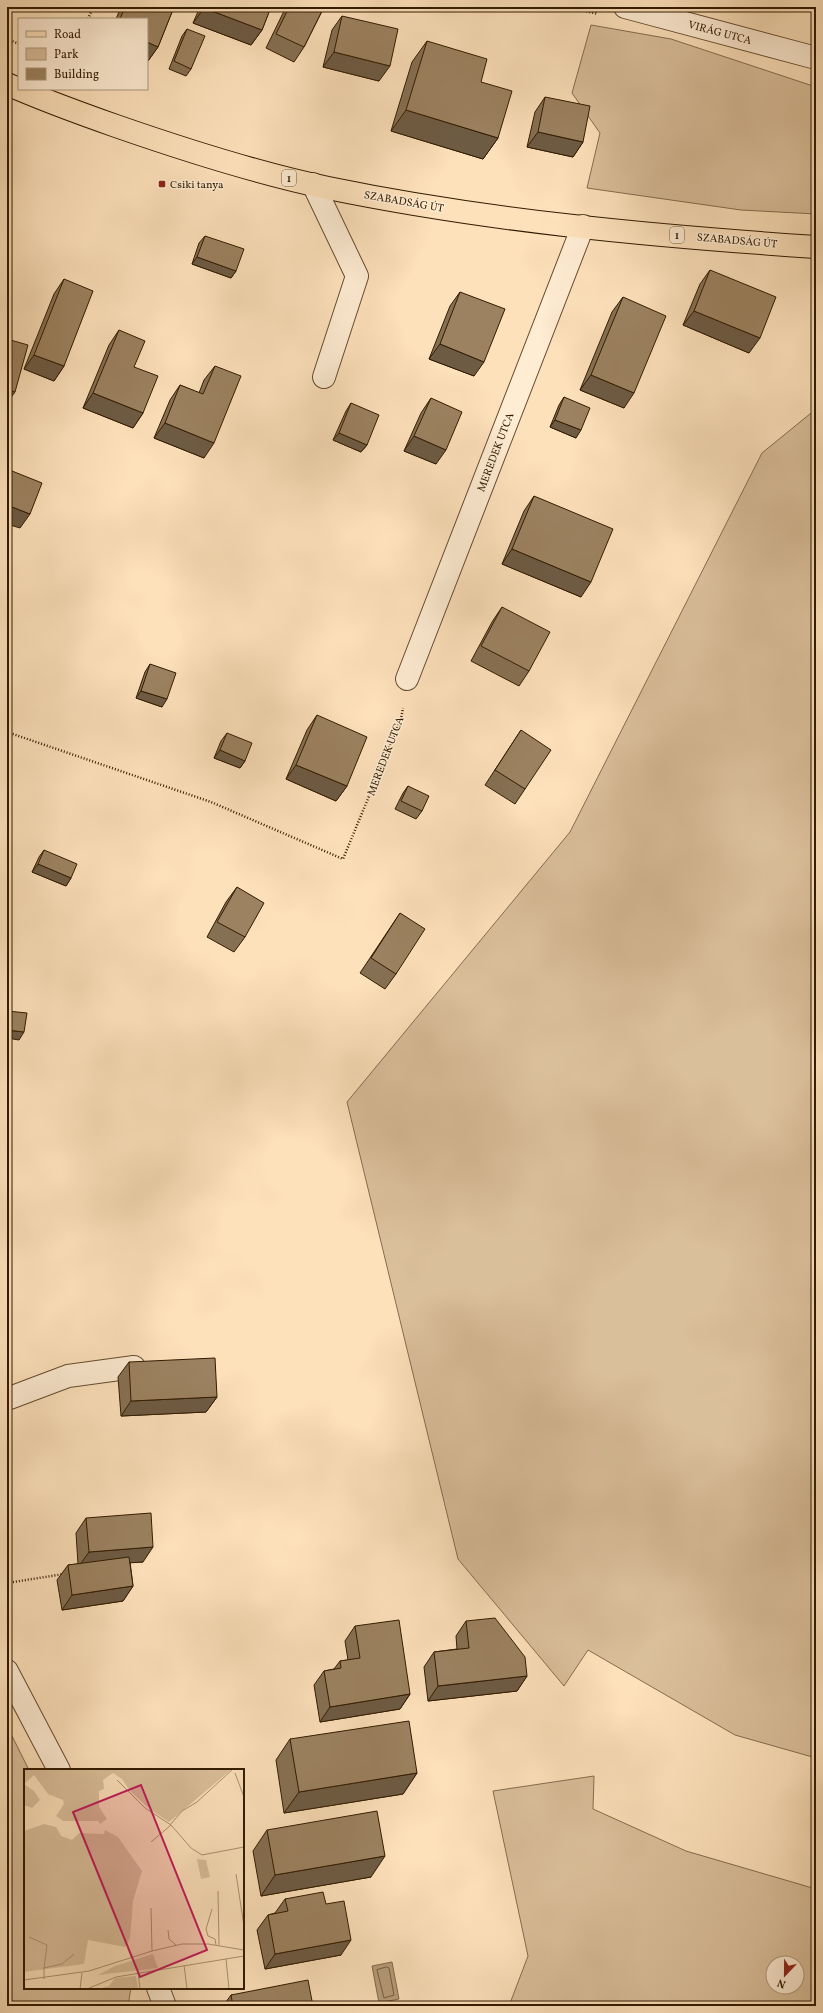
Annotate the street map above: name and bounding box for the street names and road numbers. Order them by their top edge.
street label: VIRÁG UTCA [686,18,753,49]
road number: 1 [282,170,296,186]
street label: SZABADSÁG ÚT [363,188,445,217]
road number: 1 [670,227,684,243]
street label: SZABADSÁG ÚT [696,231,778,253]
street label: MEREDEK UTCA [474,411,518,494]
street label: MEREDEK UTCA [364,715,408,798]

